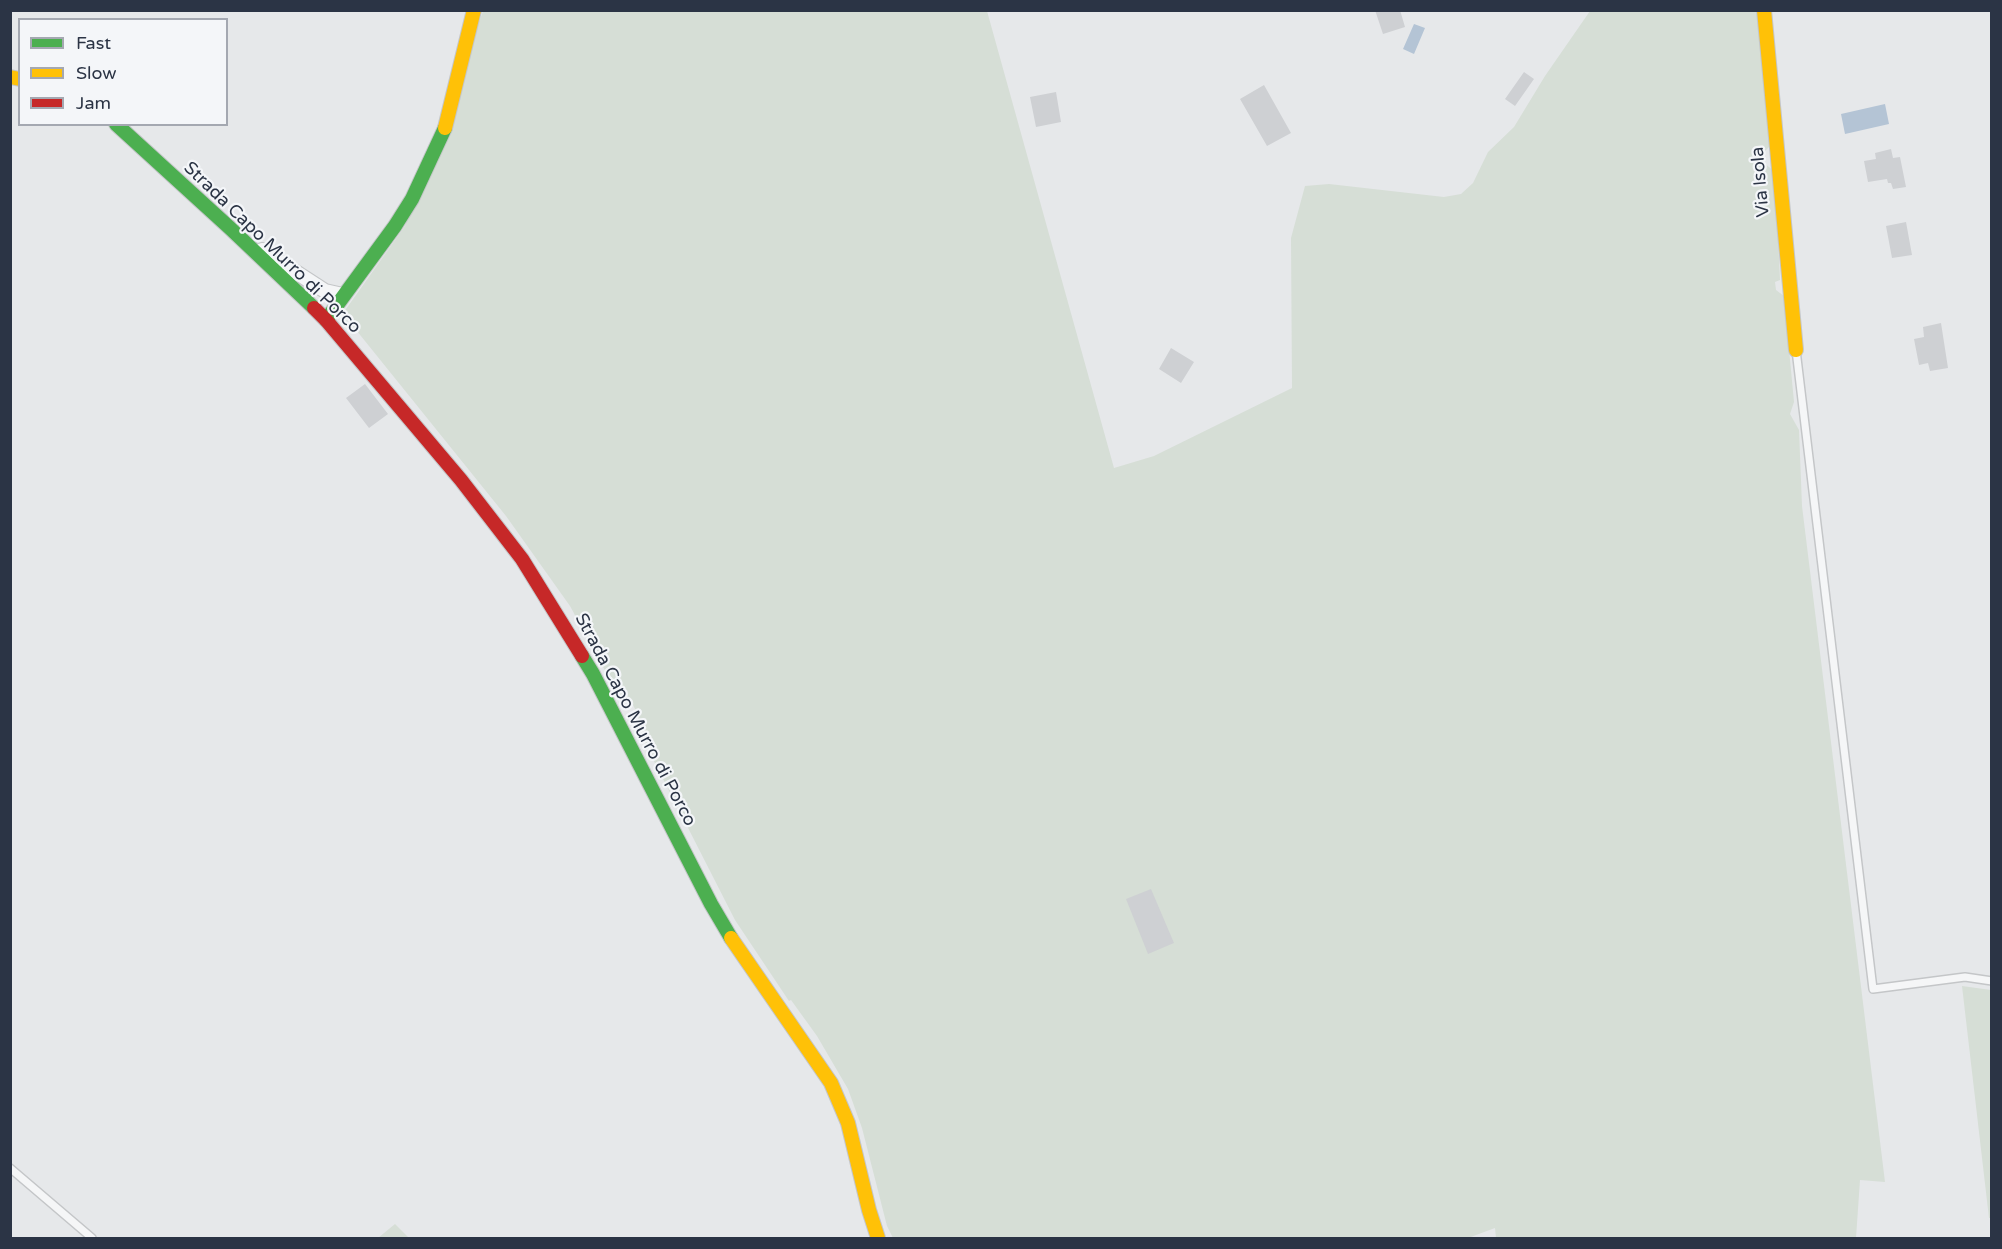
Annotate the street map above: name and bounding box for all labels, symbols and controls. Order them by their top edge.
legend [18,18,228,126]
text: Fast [76,32,111,54]
text: Slow [76,62,117,84]
text: Jam [76,92,111,114]
street label: Via Isola [1747,146,1775,218]
street label: Strada Capo Murro di Porco [179,158,365,338]
street label: Strada Capo Murro di Porco [570,610,700,830]

